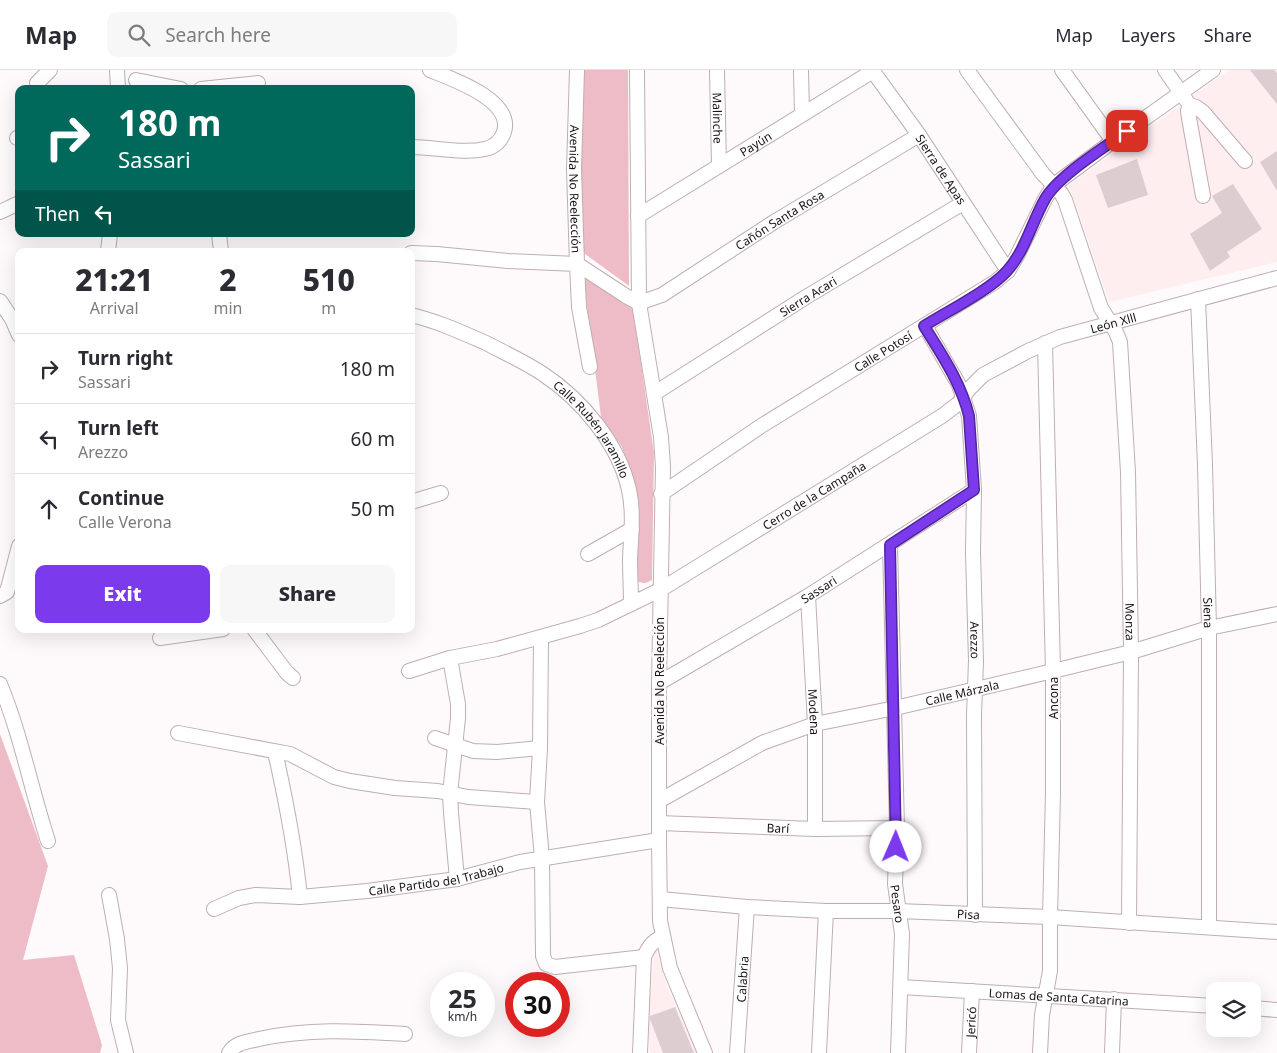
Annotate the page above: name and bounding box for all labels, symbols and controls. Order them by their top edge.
search box [107,12,457,57]
text: Map [25,18,77,51]
icon: search [125,21,153,49]
text: Search here [165,22,271,48]
text: Map [1055,23,1093,47]
text: Layers [1121,23,1176,47]
text: Share [1204,23,1252,47]
street label: Malinche [709,92,727,144]
text: 180 m [118,99,221,146]
icon: right [35,105,100,170]
pin [1106,110,1148,152]
icon: arrive [1113,117,1141,145]
street label: Avenida No Reelección [565,125,585,253]
street label: Payún [736,127,775,160]
street label: Sierra de Apas [912,131,971,208]
text: Sassari [118,144,191,174]
street label: Cañón Santa Rosa [732,185,827,254]
icon: left [90,200,118,228]
text: Then [35,201,80,227]
text: 21:21 [75,259,153,300]
text: 2 [219,259,237,300]
text: 510 [303,259,355,300]
street label: Sierra Acari [776,272,840,320]
text: Arrival [90,297,139,319]
text: min [213,297,242,319]
text: m [321,297,336,319]
street label: León Xlll [1088,308,1138,337]
street label: Calle Potosí [851,326,916,375]
text: Turn right [78,345,173,371]
icon: right [35,355,63,383]
text: 180 m [340,356,395,382]
text: Sassari [78,371,131,393]
street label: Calle Rubén Jaramillo [550,376,634,480]
text: Turn left [78,415,159,441]
icon: left [35,425,63,453]
text: 60 m [351,426,395,452]
text: Arezzo [78,441,128,463]
street label: Cerro de la Campaña [759,457,869,533]
text: Continue [78,485,164,511]
icon: ahead [35,495,63,523]
text: 50 m [351,496,395,522]
text: Calle Verona [78,511,172,533]
button: Exit [35,565,210,623]
button: Share [220,565,395,623]
street label: Sassari [797,571,840,607]
street label: Siena [1200,597,1218,628]
street label: Monza [1122,603,1139,641]
street label: Avenida No Reelección [651,617,668,745]
street label: Arezzo [966,621,984,659]
street label: Calle Márzala [924,675,1001,709]
street label: Ancona [1045,677,1062,719]
street label: Modena [805,688,824,735]
street label: Barí [766,819,790,837]
position arrow [869,820,921,872]
street label: Calle Partido del Trabajo [367,858,505,899]
street label: Pesaro [887,883,909,924]
street label: Pisa [957,905,980,923]
street label: Calabria [732,955,752,1003]
speed limit sign: 30 [505,972,570,1037]
text: 25 [448,981,477,1015]
map controls [1206,982,1261,1037]
button: layers [1206,982,1261,1037]
street label: Lomas de Santa Catarina [988,984,1129,1009]
street label: Jericó [961,1006,980,1039]
text: km/h [448,1008,477,1025]

